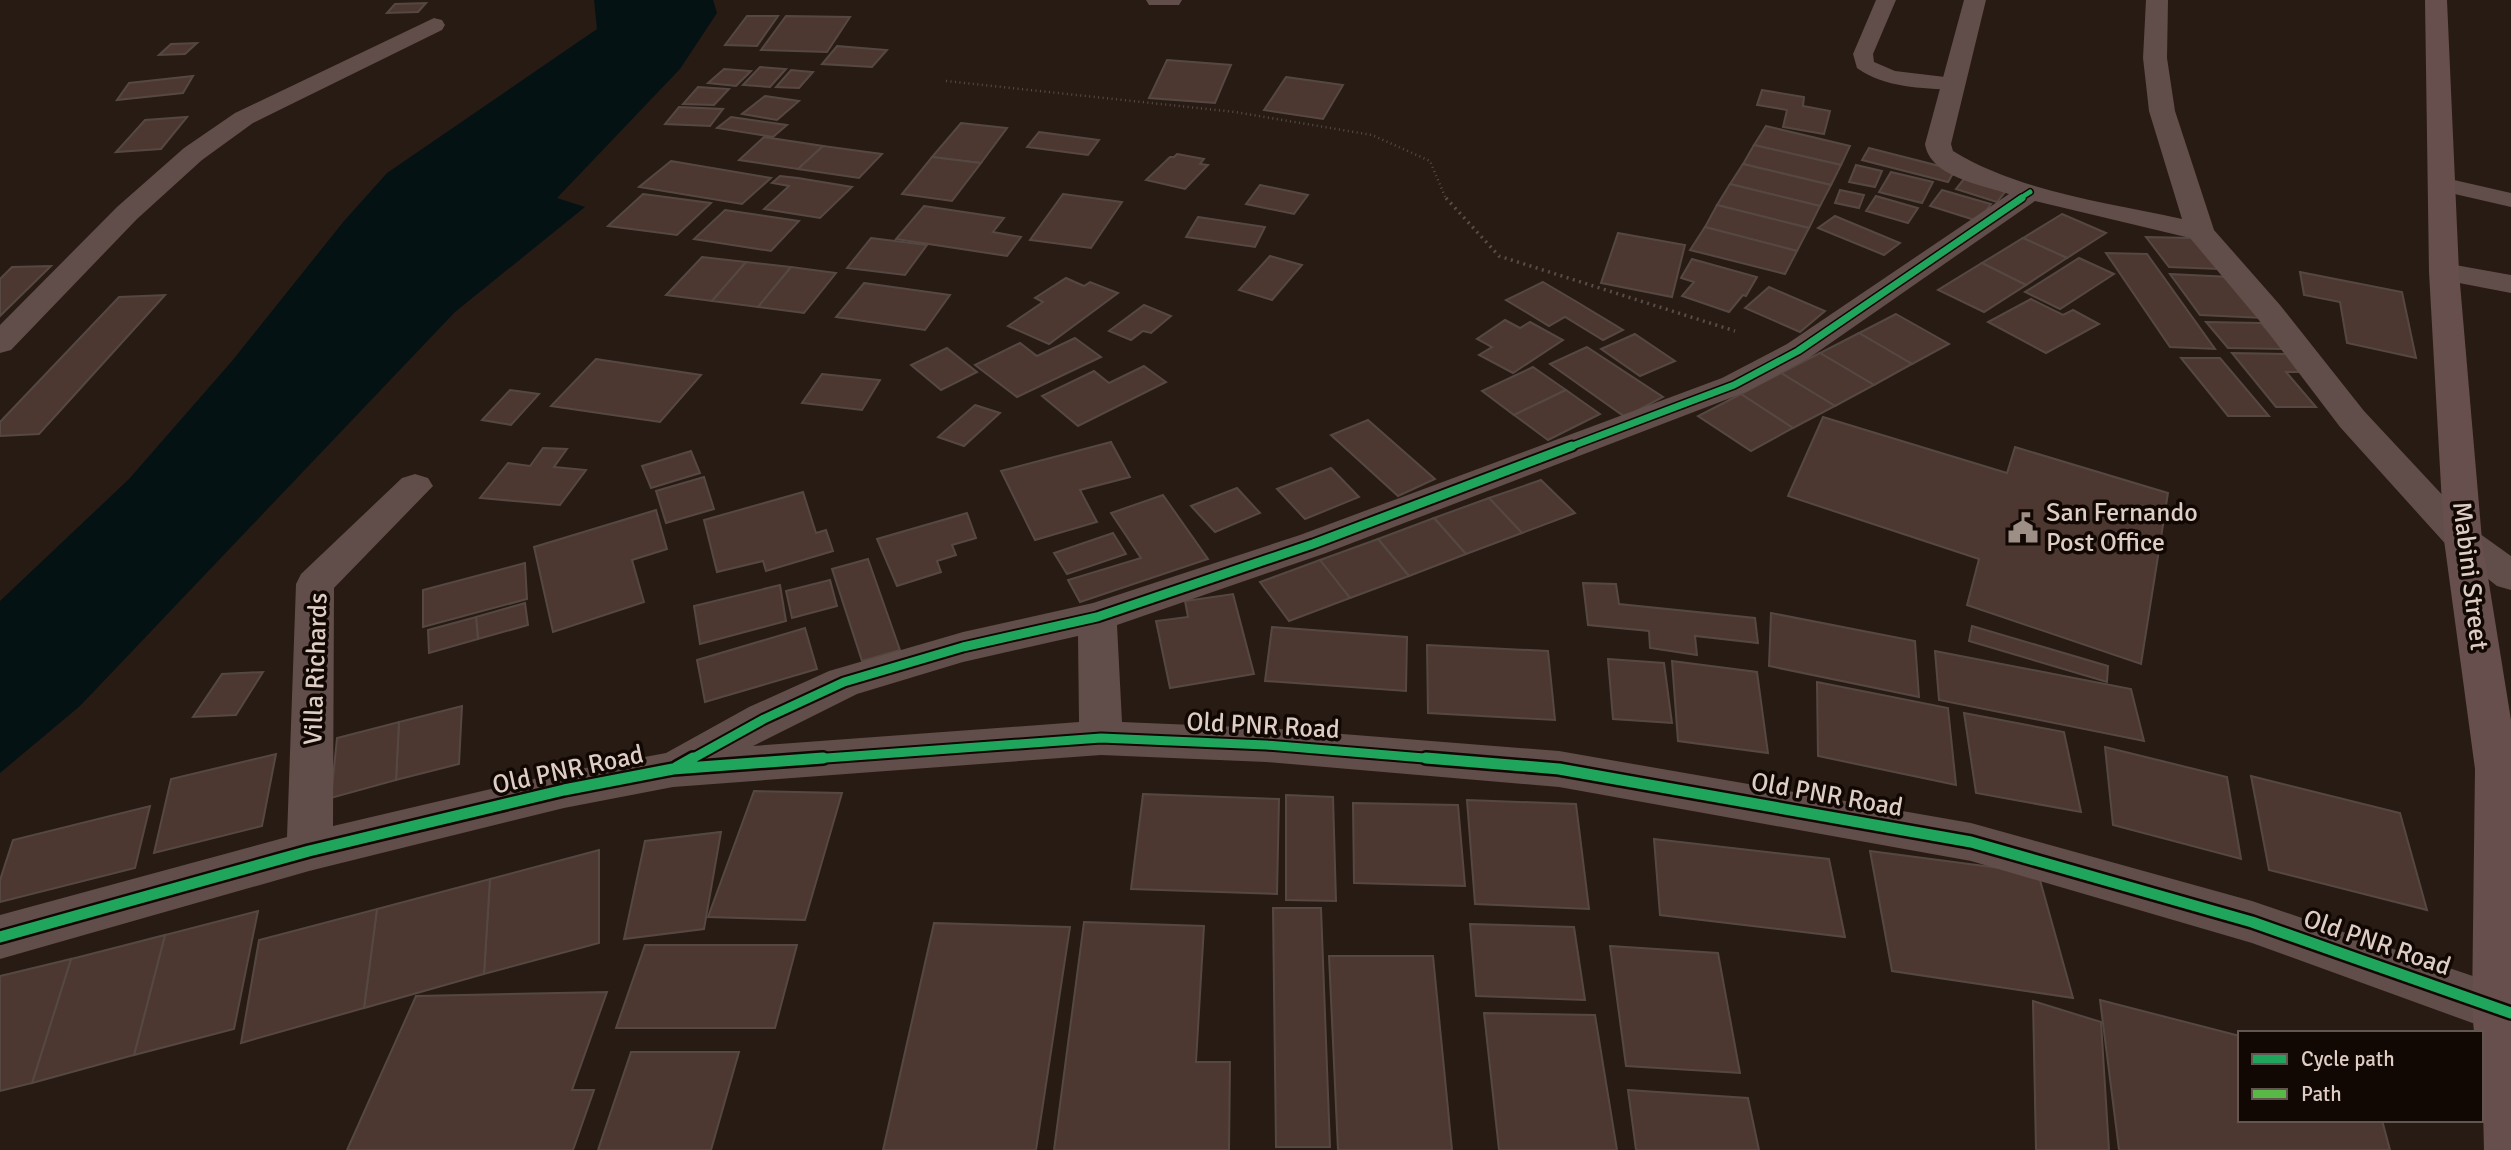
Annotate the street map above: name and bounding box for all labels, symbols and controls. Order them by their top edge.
place label: San Fernando Post Office [2046,497,2198,559]
street label: Mabini Street [2445,500,2495,652]
public building icon: San Fernando Post Office [2006,511,2040,545]
street label: Villa Richards [297,592,335,746]
street label: Old PNR Road [1186,706,1340,746]
street label: Old PNR Road [490,738,646,802]
street label: Old PNR Road [1749,766,1905,824]
street label: Old PNR Road [2299,903,2455,983]
legend [2238,1031,2483,1122]
text: Cycle path [2301,1046,2395,1072]
text: Path [2301,1081,2342,1107]

